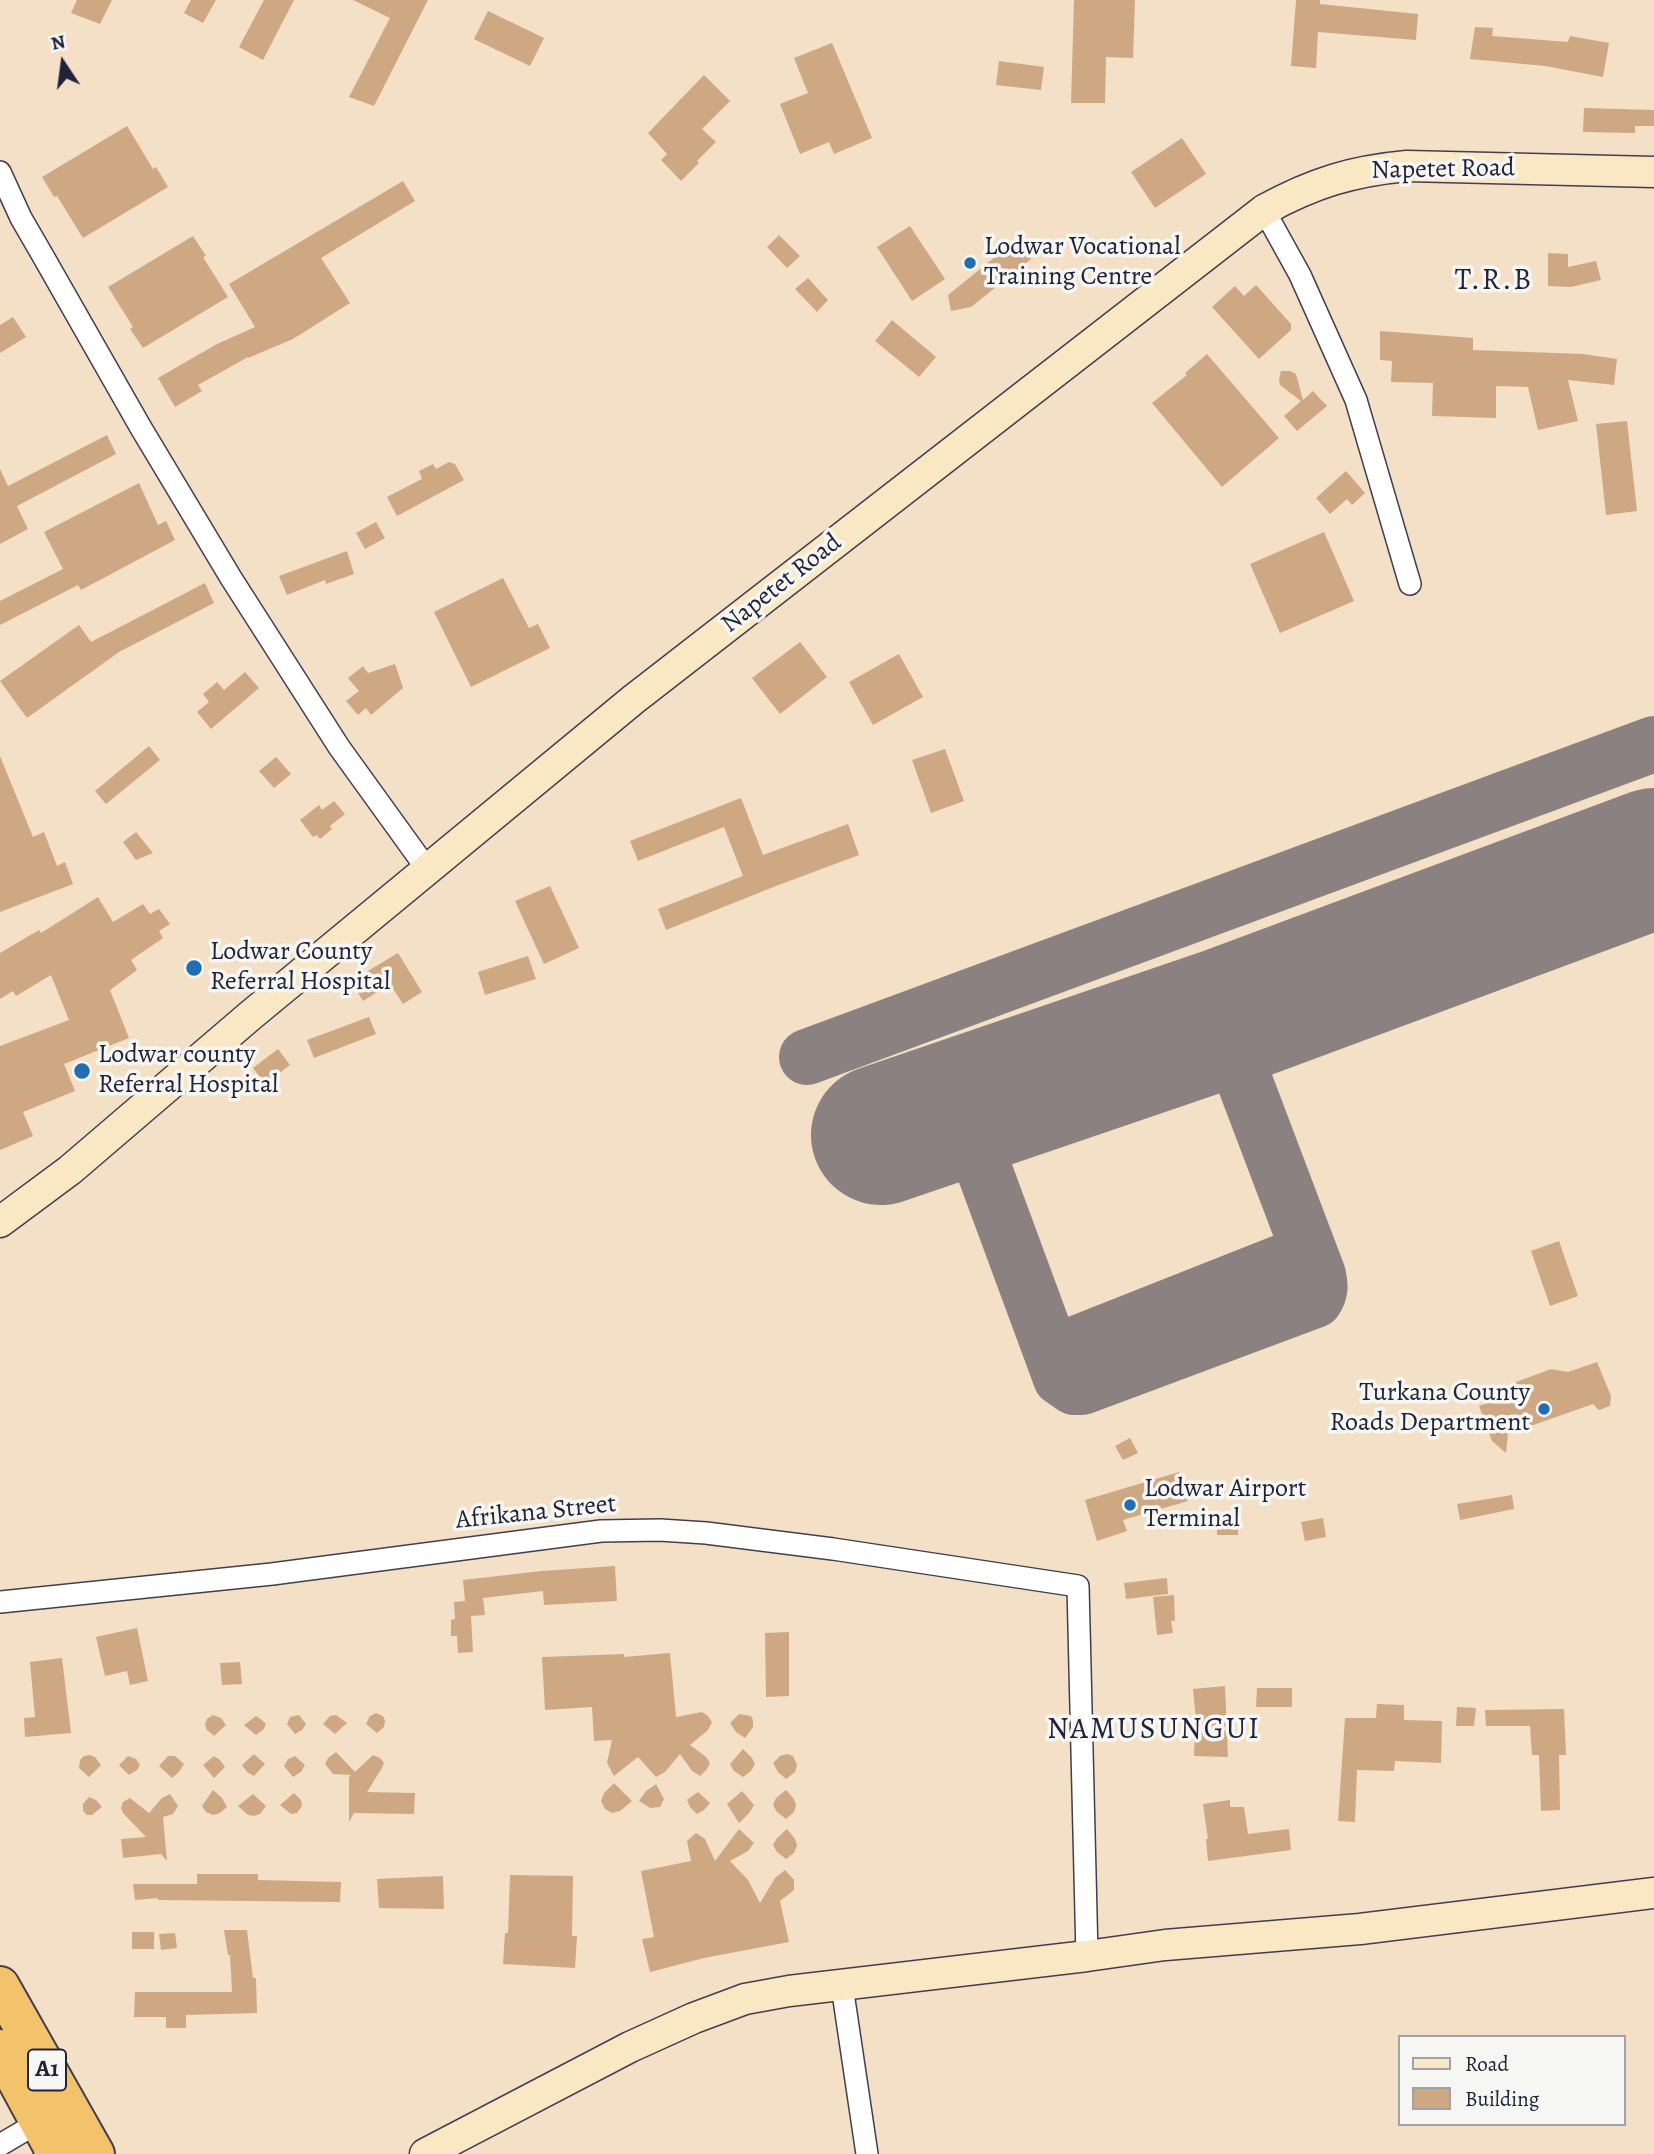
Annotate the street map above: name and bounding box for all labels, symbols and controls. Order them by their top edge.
north arrow [28,28,98,98]
text: N [49,28,68,57]
street label: Napetet Road [1371,153,1515,187]
place label: Lodwar Vocational Training Centre [984,232,1181,294]
marker: Lodwar Vocational Training Centre [962,255,978,271]
district label: T.R.B [1455,264,1533,300]
street label: Napetet Road [716,527,848,641]
place label: Lodwar County Referral Hospital [210,937,390,998]
marker: Lodwar County Referral Hospital [184,958,204,978]
place label: Lodwar county Referral Hospital [98,1040,278,1102]
marker: Lodwar county Referral Hospital [72,1061,92,1081]
place label: Turkana County Roads Department [1330,1378,1530,1440]
marker: Turkana County Roads Department [1536,1401,1552,1417]
place label: Lodwar Airport Terminal [1144,1474,1306,1536]
street label: Afrikana Street [454,1489,618,1537]
marker: Lodwar Airport Terminal [1122,1497,1138,1513]
district label: NAMUSUNGUI [1048,1713,1260,1749]
legend [1398,2035,1626,2126]
road number: A1 [28,2050,66,2090]
text: Road [1465,2050,1509,2078]
text: Building [1465,2085,1539,2113]

